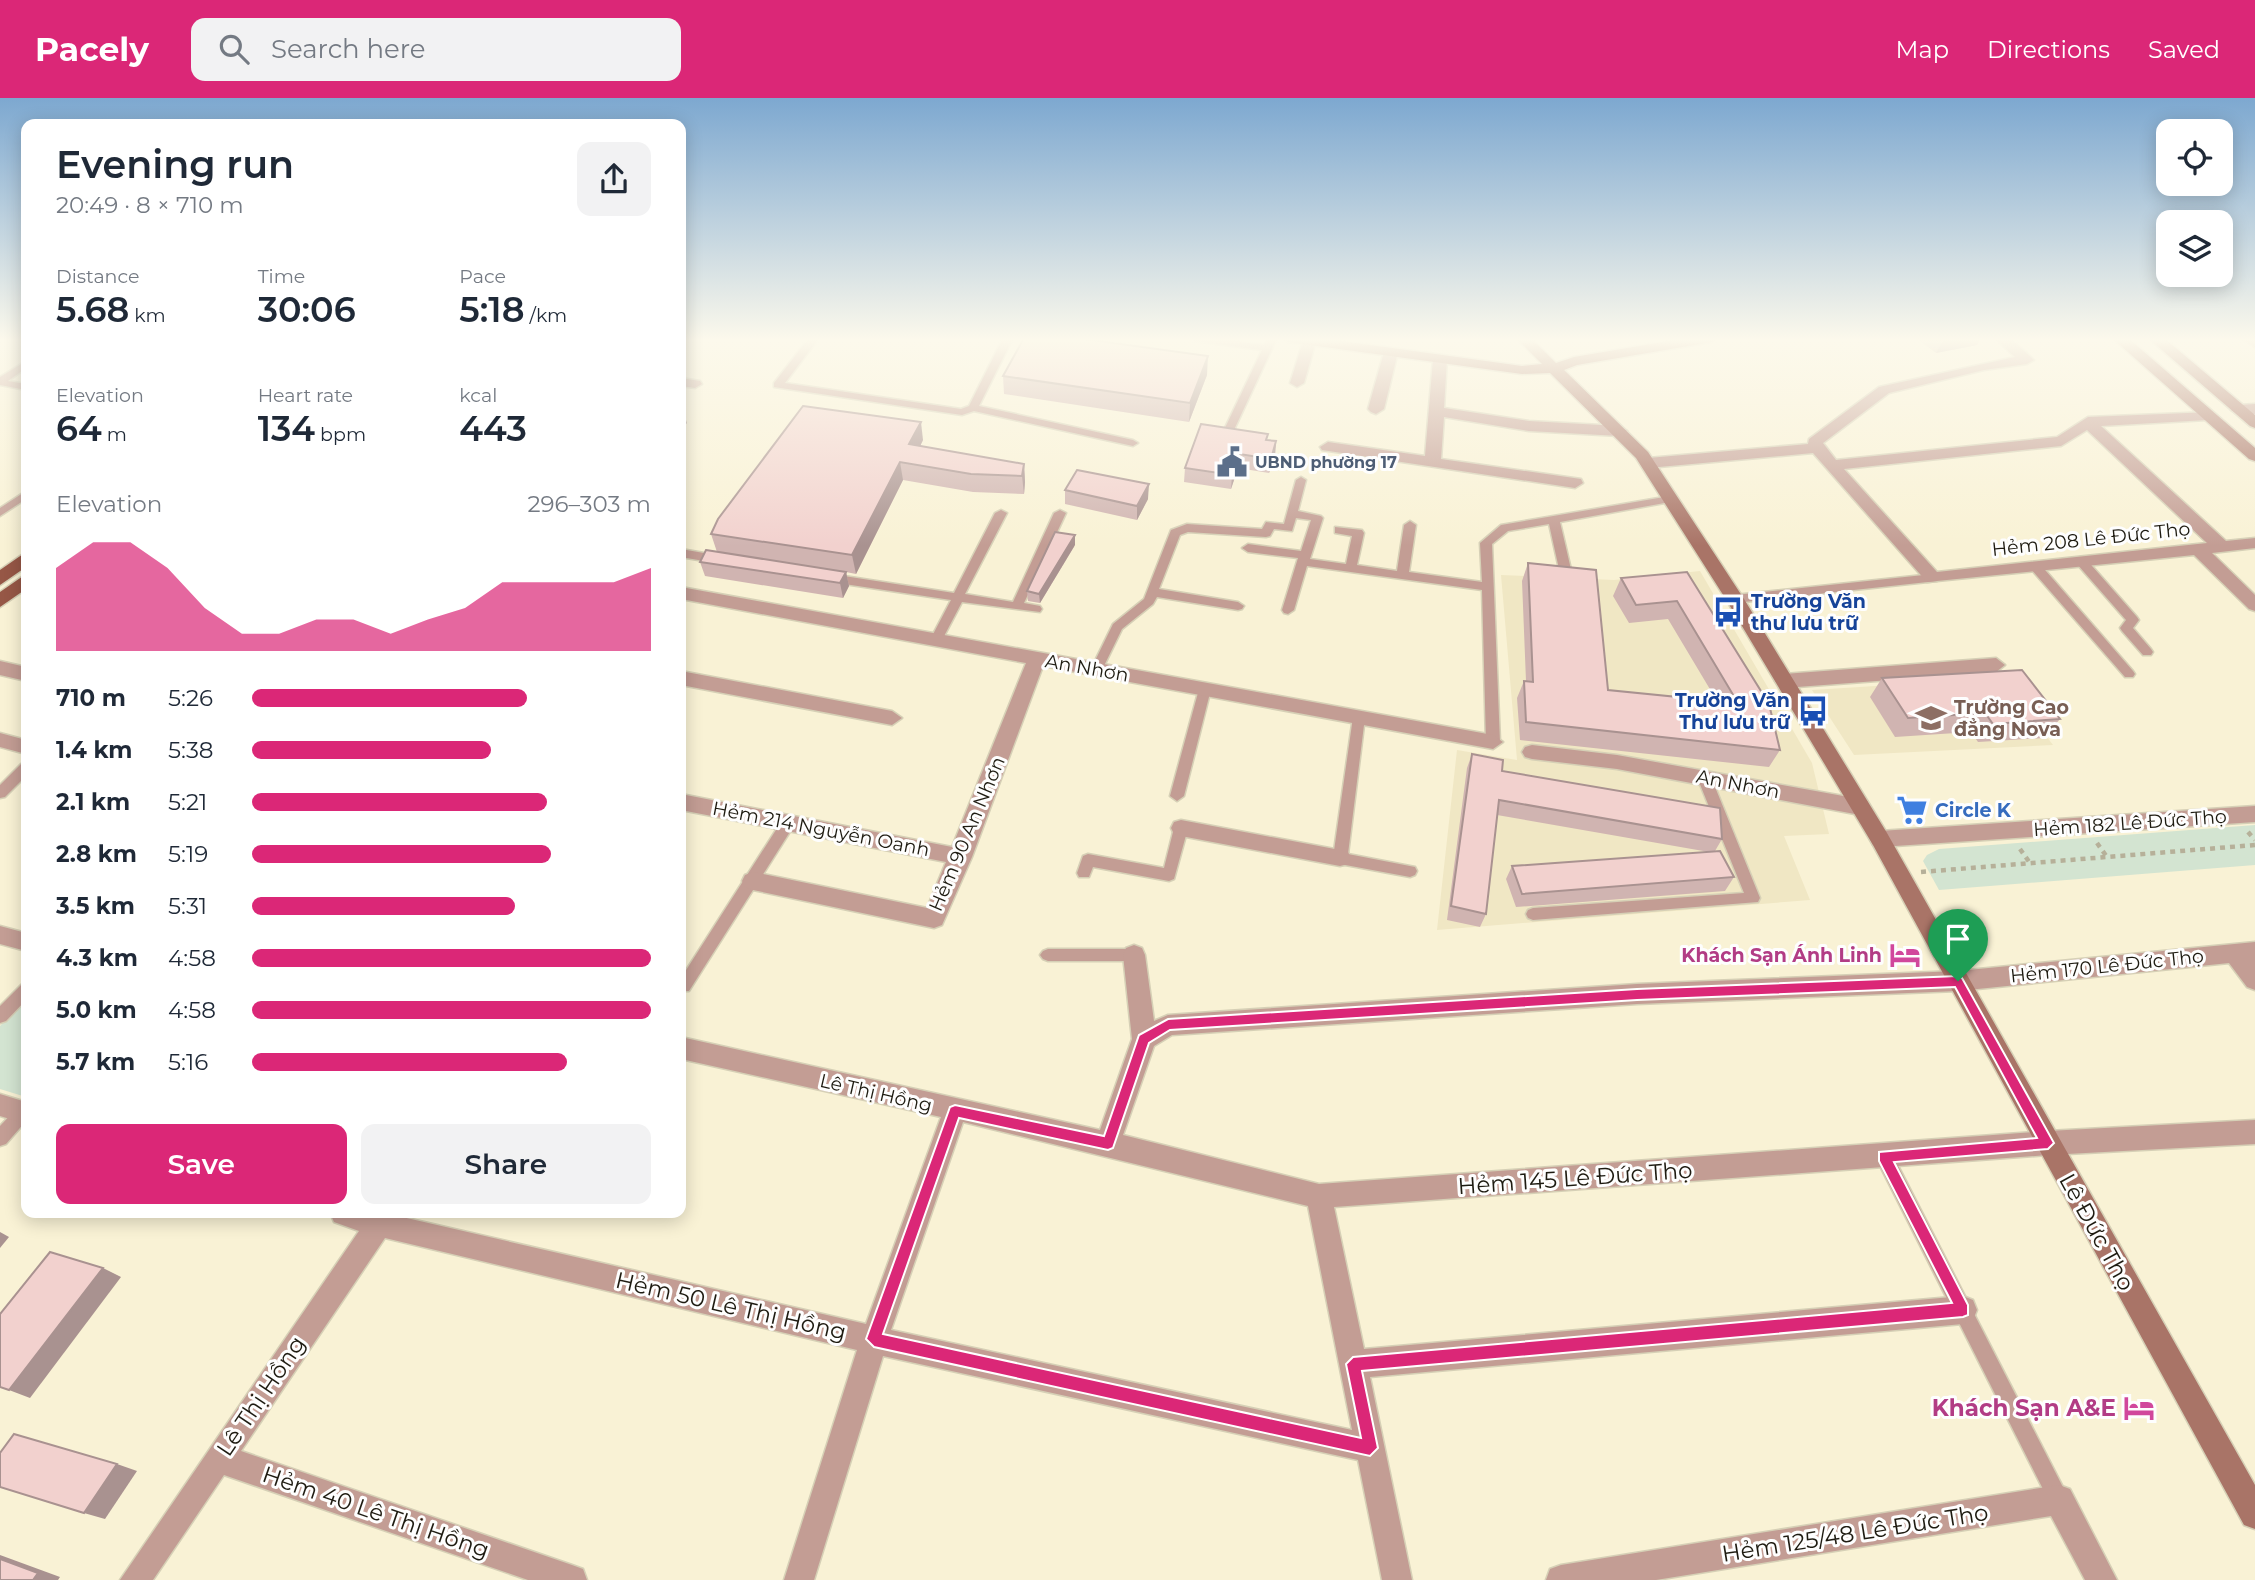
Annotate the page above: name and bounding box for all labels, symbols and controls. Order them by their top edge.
search box [191,18,681,81]
text: Pacely [35,29,149,69]
icon: search [215,30,253,68]
text: Search here [271,33,426,65]
text: Map [1896,35,1949,64]
text: Directions [1987,35,2110,64]
text: Saved [2148,35,2220,64]
map controls [2156,119,2233,287]
button: locate [2156,119,2233,196]
text: Evening run [56,141,294,188]
button: share [577,142,651,216]
text: 20:49 · 8 × 710 m [56,191,244,219]
button: layers [2156,210,2233,287]
text: Distance [56,265,139,288]
text: Time [258,265,305,288]
text: Pace [459,265,506,288]
text: 5.68 [56,288,129,331]
text: 30:06 [258,288,356,331]
text: 5:18 [459,288,524,331]
text: km [129,304,166,327]
text: /km [524,304,567,327]
text: Elevation [56,384,144,407]
text: Heart rate [258,384,353,407]
text: kcal [459,384,497,407]
text: 64 [56,407,102,450]
text: 134 [258,407,315,450]
text: 443 [459,407,527,450]
text: m [102,423,127,446]
text: bpm [315,423,366,446]
public building icon: UBND phường 17 [1215,445,1249,479]
place label: UBND phường 17 [1255,453,1397,472]
text: Elevation [56,490,162,518]
text: 296–303 m [527,490,651,518]
street label: Hẻm 208 Lê Đức Thọ [1991,517,2192,561]
place label: Trường Văn thư lưu trữ [1751,590,1866,635]
bus stop icon: Trường Văn thư lưu trữ [1711,595,1745,629]
street label: An Nhơn [1043,649,1131,687]
text: 710 m [56,684,126,712]
text: 5:26 [168,684,213,712]
place label: Trường Văn Thư lưu trữ [1675,689,1791,734]
bus stop icon: Trường Văn Thư lưu trữ [1796,694,1830,728]
place label: Trường Cao đẳng Nova [1954,696,2069,741]
school or university icon: Trường Cao đẳng Nova [1914,701,1948,735]
text: 1.4 km [56,736,133,764]
text: 5:38 [168,736,214,764]
street label: Hẻm 90 An Nhơn [924,753,1010,915]
street label: An Nhơn [1694,765,1782,803]
text: 2.1 km [56,788,130,816]
text: 5:21 [168,788,207,816]
supermarket icon: Circle K [1895,793,1929,827]
street label: Hẻm 214 Nguyễn Oanh [711,797,931,861]
place label: Circle K [1935,799,2012,822]
street label: Hẻm 182 Lê Đức Thọ [2032,805,2228,841]
text: 2.8 km [56,840,137,868]
text: 5:19 [168,840,208,868]
text: 3.5 km [56,892,135,920]
text: 5:31 [168,892,207,920]
pin [1928,909,1988,981]
icon: arrive [1939,920,1977,958]
hotel icon: Khách Sạn Ánh Linh [1888,938,1922,972]
text: 4.3 km [56,944,138,972]
text: 4:58 [168,944,216,972]
place label: Khách Sạn Ánh Linh [1681,944,1882,967]
street label: Hẻm 170 Lê Đức Thọ [2009,944,2205,988]
text: 5.0 km [56,996,137,1024]
text: 4:58 [168,996,216,1024]
text: 5.7 km [56,1048,135,1076]
text: 5:16 [168,1048,208,1076]
street label: Lê Thị Hồng [818,1069,934,1117]
button: Save [56,1124,347,1204]
button: Share [361,1124,651,1204]
street label: Hẻm 145 Lê Đức Thọ [1457,1156,1693,1200]
street label: Lê Đức Thọ [2053,1168,2141,1296]
street label: Hẻm 50 Lê Thị Hồng [613,1266,849,1346]
street label: Lê Thị Hồng [211,1331,311,1461]
hotel icon: Khách Sạn A&E [2122,1391,2156,1425]
place label: Khách Sạn A&E [1932,1394,2116,1422]
street label: Hẻm 40 Lê Thị Hồng [259,1460,493,1564]
street label: Hẻm 125/48 Lê Đức Thọ [1720,1498,1990,1568]

